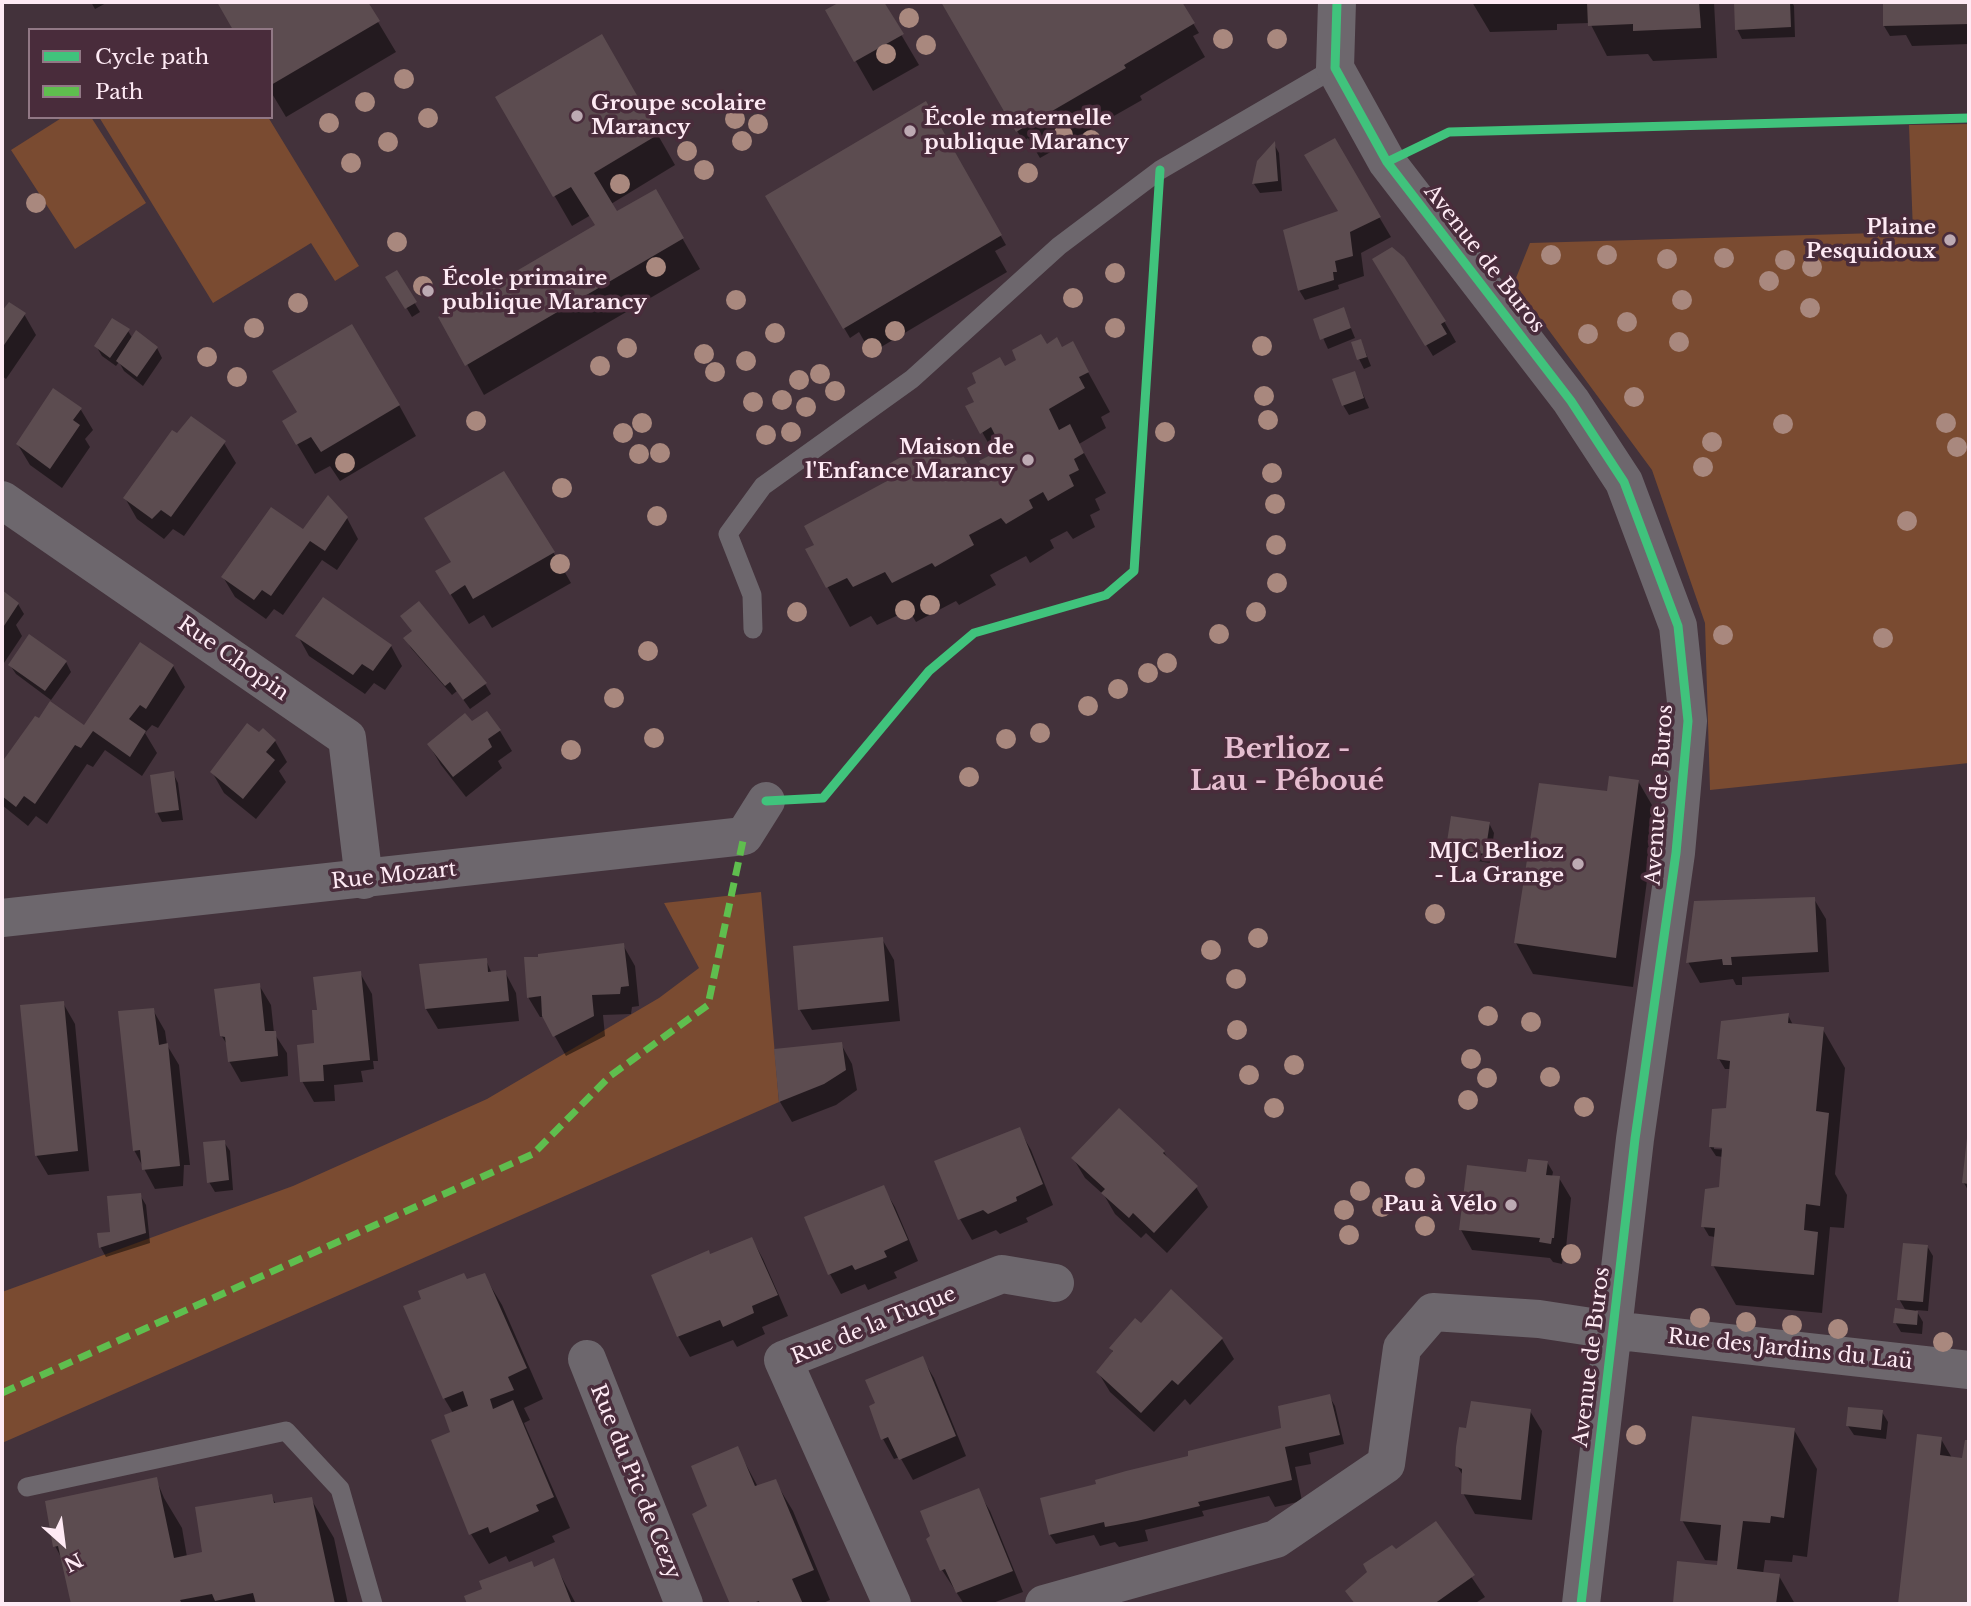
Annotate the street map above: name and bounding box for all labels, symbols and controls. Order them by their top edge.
legend [28,28,273,119]
text: Cycle path [95,44,209,70]
text: Path [95,79,143,105]
place label: Groupe scolaire Marancy [591,91,766,141]
place label: École maternelle publique Marancy [924,106,1129,156]
marker: Groupe scolaire Marancy [569,108,585,124]
marker: École maternelle publique Marancy [902,123,918,139]
street label: Avenue de Buros [1418,180,1550,338]
place label: Plaine Pesquidoux [1806,215,1936,265]
marker: Plaine Pesquidoux [1942,232,1958,248]
place label: École primaire publique Marancy [442,266,647,316]
marker: École primaire publique Marancy [420,283,436,299]
place label: Maison de l'Enfance Marancy [805,435,1014,485]
marker: Maison de l'Enfance Marancy [1020,452,1036,468]
street label: Rue Chopin [173,612,293,706]
street label: Avenue de Buros [1641,704,1679,886]
district label: Berlioz - Lau - Péboué [1190,733,1384,799]
place label: MJC Berlioz - La Grange [1429,839,1564,889]
marker: MJC Berlioz - La Grange [1570,856,1586,872]
street label: Rue Mozart [330,857,458,895]
place label: Pau à Vélo [1383,1192,1497,1218]
marker: Pau à Vélo [1503,1197,1519,1213]
street label: Avenue de Buros [1568,1265,1616,1449]
street label: Rue de la Tuque [788,1282,960,1370]
street label: Rue des Jardins du Laü [1666,1325,1914,1375]
street label: Rue du Pic de Cezy [584,1381,686,1583]
north arrow [28,1508,98,1578]
text: N [60,1548,86,1576]

